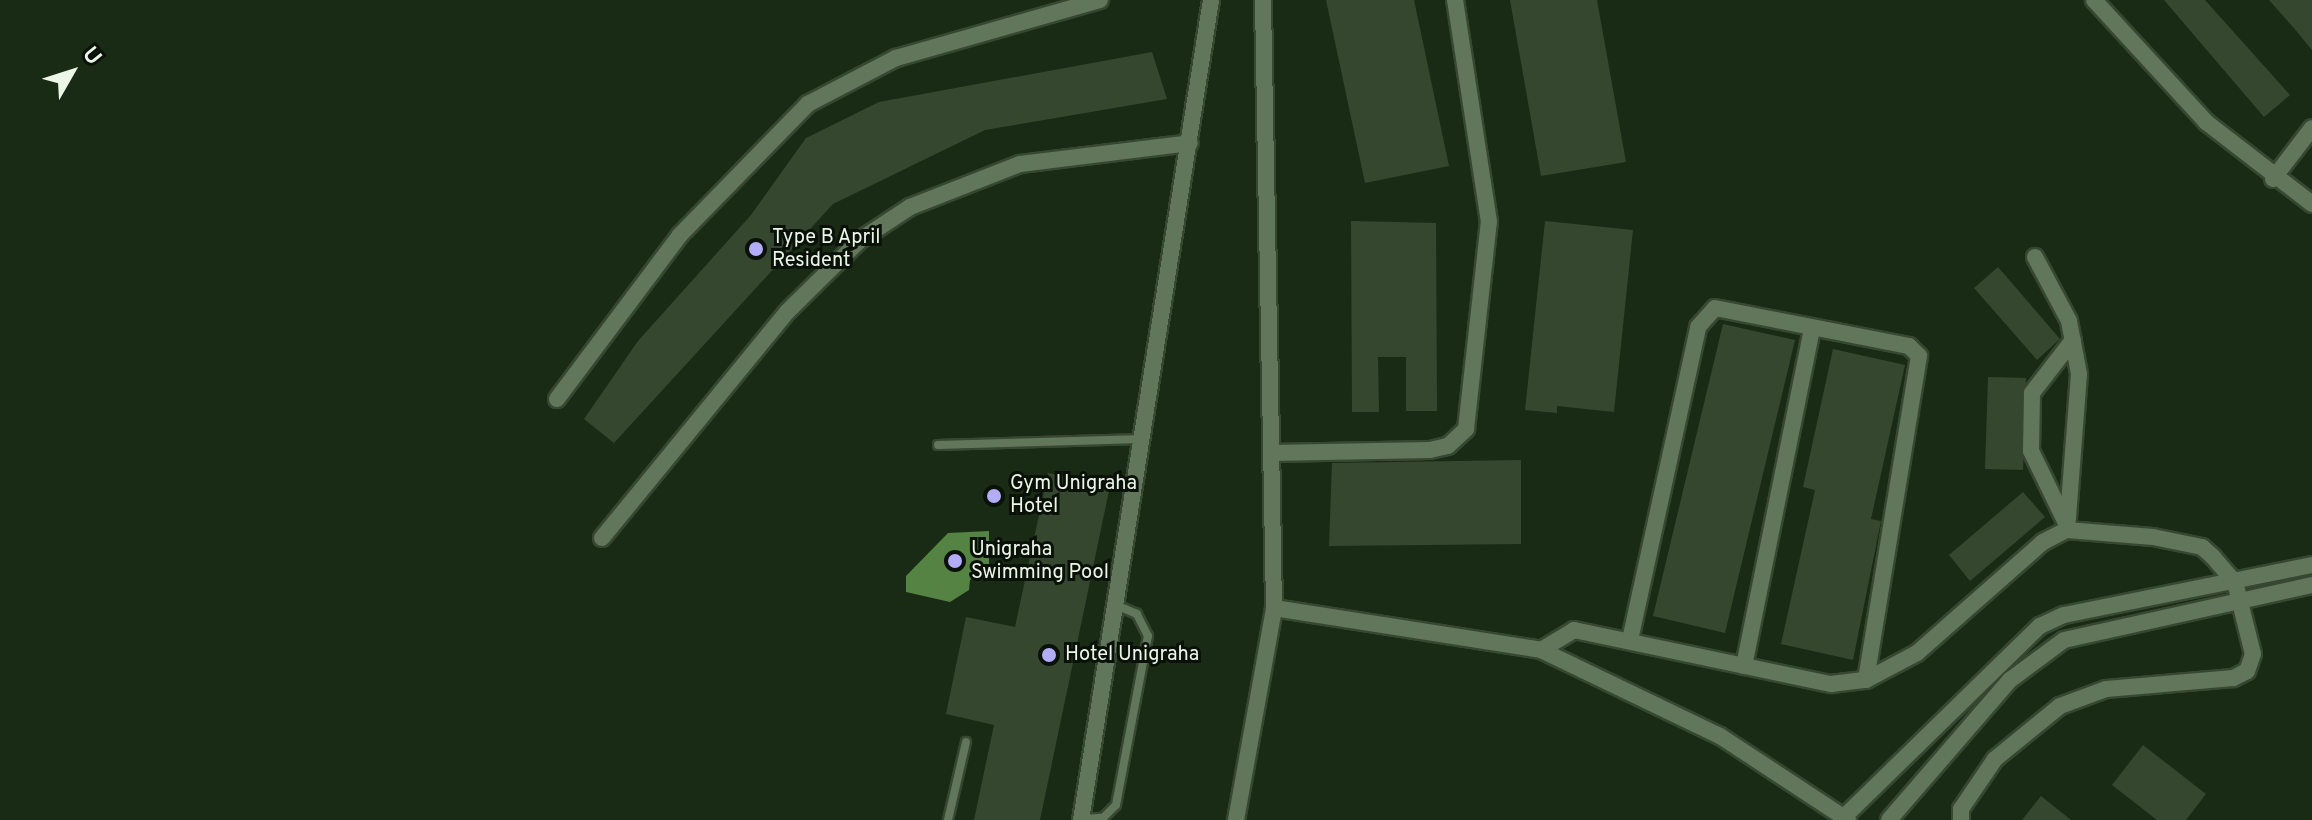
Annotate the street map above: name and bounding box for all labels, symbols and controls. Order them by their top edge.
north arrow [32,32,112,112]
text: U [76,42,106,71]
place label: Type B April Resident [772,226,881,273]
marker: Type B April Resident [747,240,765,258]
place label: Gym Unigraha Hotel [1010,472,1137,519]
marker: Gym Unigraha Hotel [985,487,1003,505]
place label: Unigraha Swimming Pool [971,538,1109,585]
marker: Unigraha Swimming Pool [946,552,964,570]
place label: Hotel Unigraha [1065,643,1199,667]
marker: Hotel Unigraha [1040,646,1058,664]

